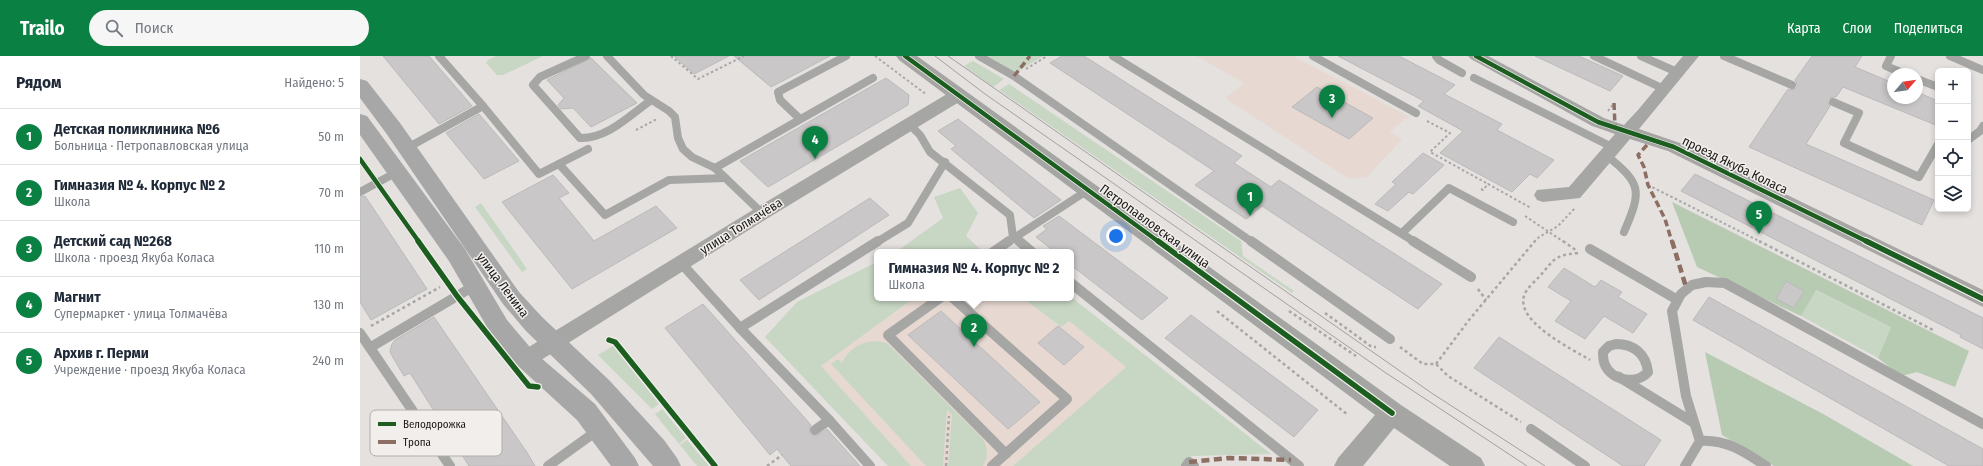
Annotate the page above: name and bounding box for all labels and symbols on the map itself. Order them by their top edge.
north arrow [1887,68,1923,104]
pin: 3 [1319,85,1345,118]
pin: 4 [802,126,828,159]
street label: проезд Якуба Коласа [1680,133,1790,197]
street label: Петропавловская улица [1097,181,1213,271]
pin: 1 [1237,183,1263,216]
street label: улица Толмачёва [697,195,785,257]
pin: 5 [1746,201,1772,234]
your location [1106,226,1126,246]
street label: улица Ленина [474,250,532,320]
pin: 2 [961,314,987,347]
legend [370,410,502,456]
text: Велодорожка [403,418,466,431]
text: Тропа [403,436,431,449]

